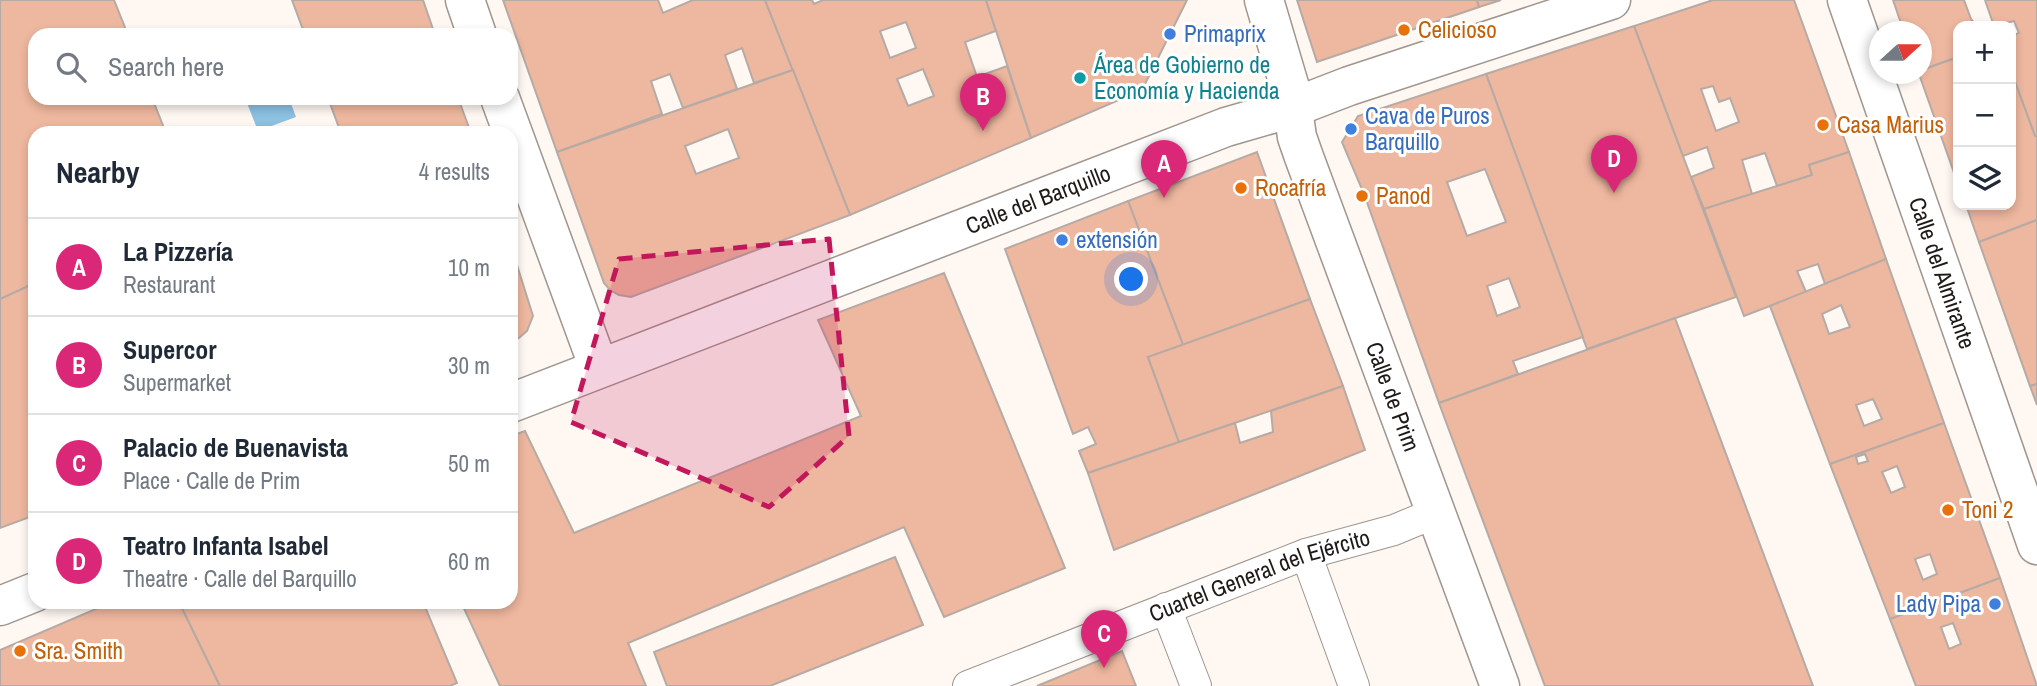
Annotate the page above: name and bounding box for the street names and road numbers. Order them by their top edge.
street label: Calle del Barquillo [961,157,1115,241]
street label: Calle del Almirante [1902,193,1983,353]
street label: Calle de Prim [1359,337,1428,455]
street label: Cuartel General del Ejército [1144,521,1373,629]

